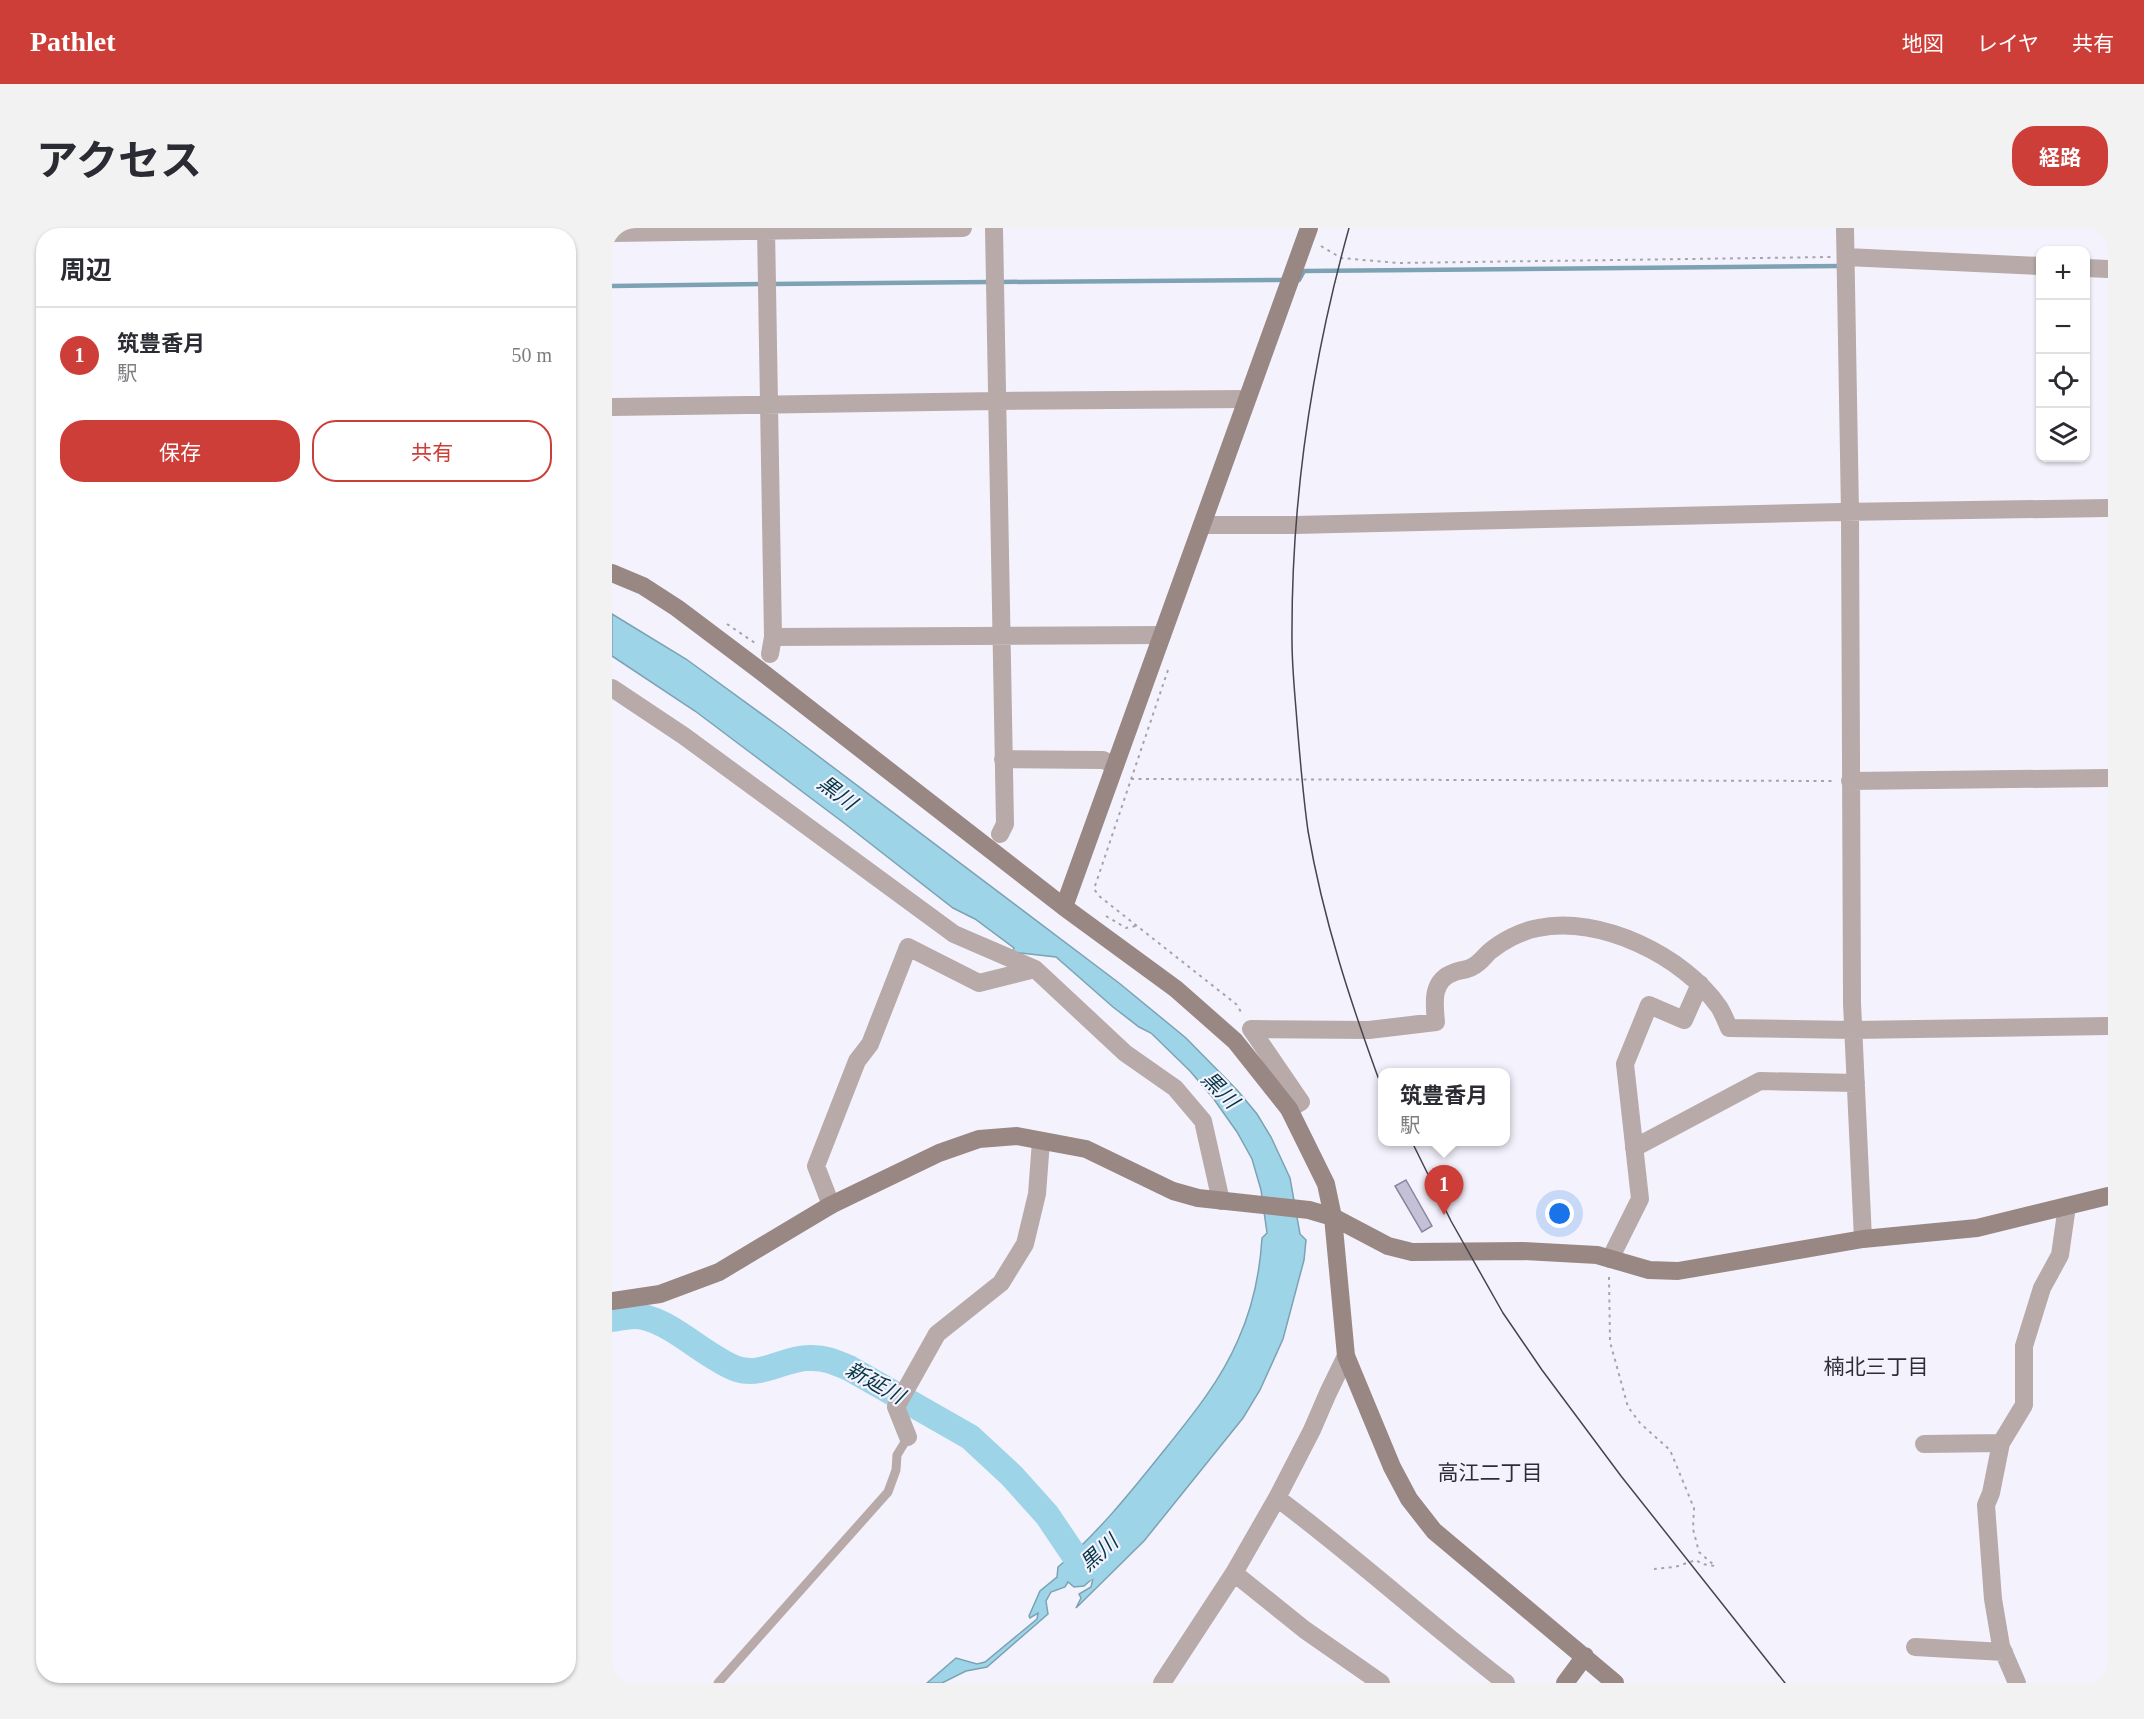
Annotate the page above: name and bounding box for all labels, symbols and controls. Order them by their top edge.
text: Pathlet [30,26,116,57]
text: 地図 [1902,32,1944,56]
text: レイヤ [1977,32,2039,56]
text: 共有 [2072,32,2114,56]
button: 経路 [2012,126,2108,186]
text: アクセス [36,138,202,184]
map controls [2036,246,2090,462]
button: + [2036,246,2090,300]
text: 周辺 [60,256,112,285]
button: − [2036,300,2090,354]
text: 筑豊香月 [117,331,205,356]
text: 1 [75,344,85,366]
text: 50 m [511,344,552,366]
button: locate [2036,354,2090,408]
text: 駅 [117,362,137,384]
button: layers [2036,408,2090,462]
button: 保存 [60,420,300,482]
button: 共有 [312,420,552,482]
water label: 黒川 [813,771,863,816]
water label: 黒川 [1197,1067,1245,1115]
popup [1378,1068,1510,1146]
text: 筑豊香月 [1400,1083,1488,1108]
text: 駅 [1400,1114,1420,1136]
pin: 1 [1424,1166,1464,1215]
your location [1545,1199,1574,1228]
district label: 楠北三丁目 [1824,1355,1929,1379]
water label: 新延川 [842,1357,910,1410]
district label: 高江二丁目 [1438,1461,1543,1485]
water label: 黒川 [1075,1529,1124,1576]

